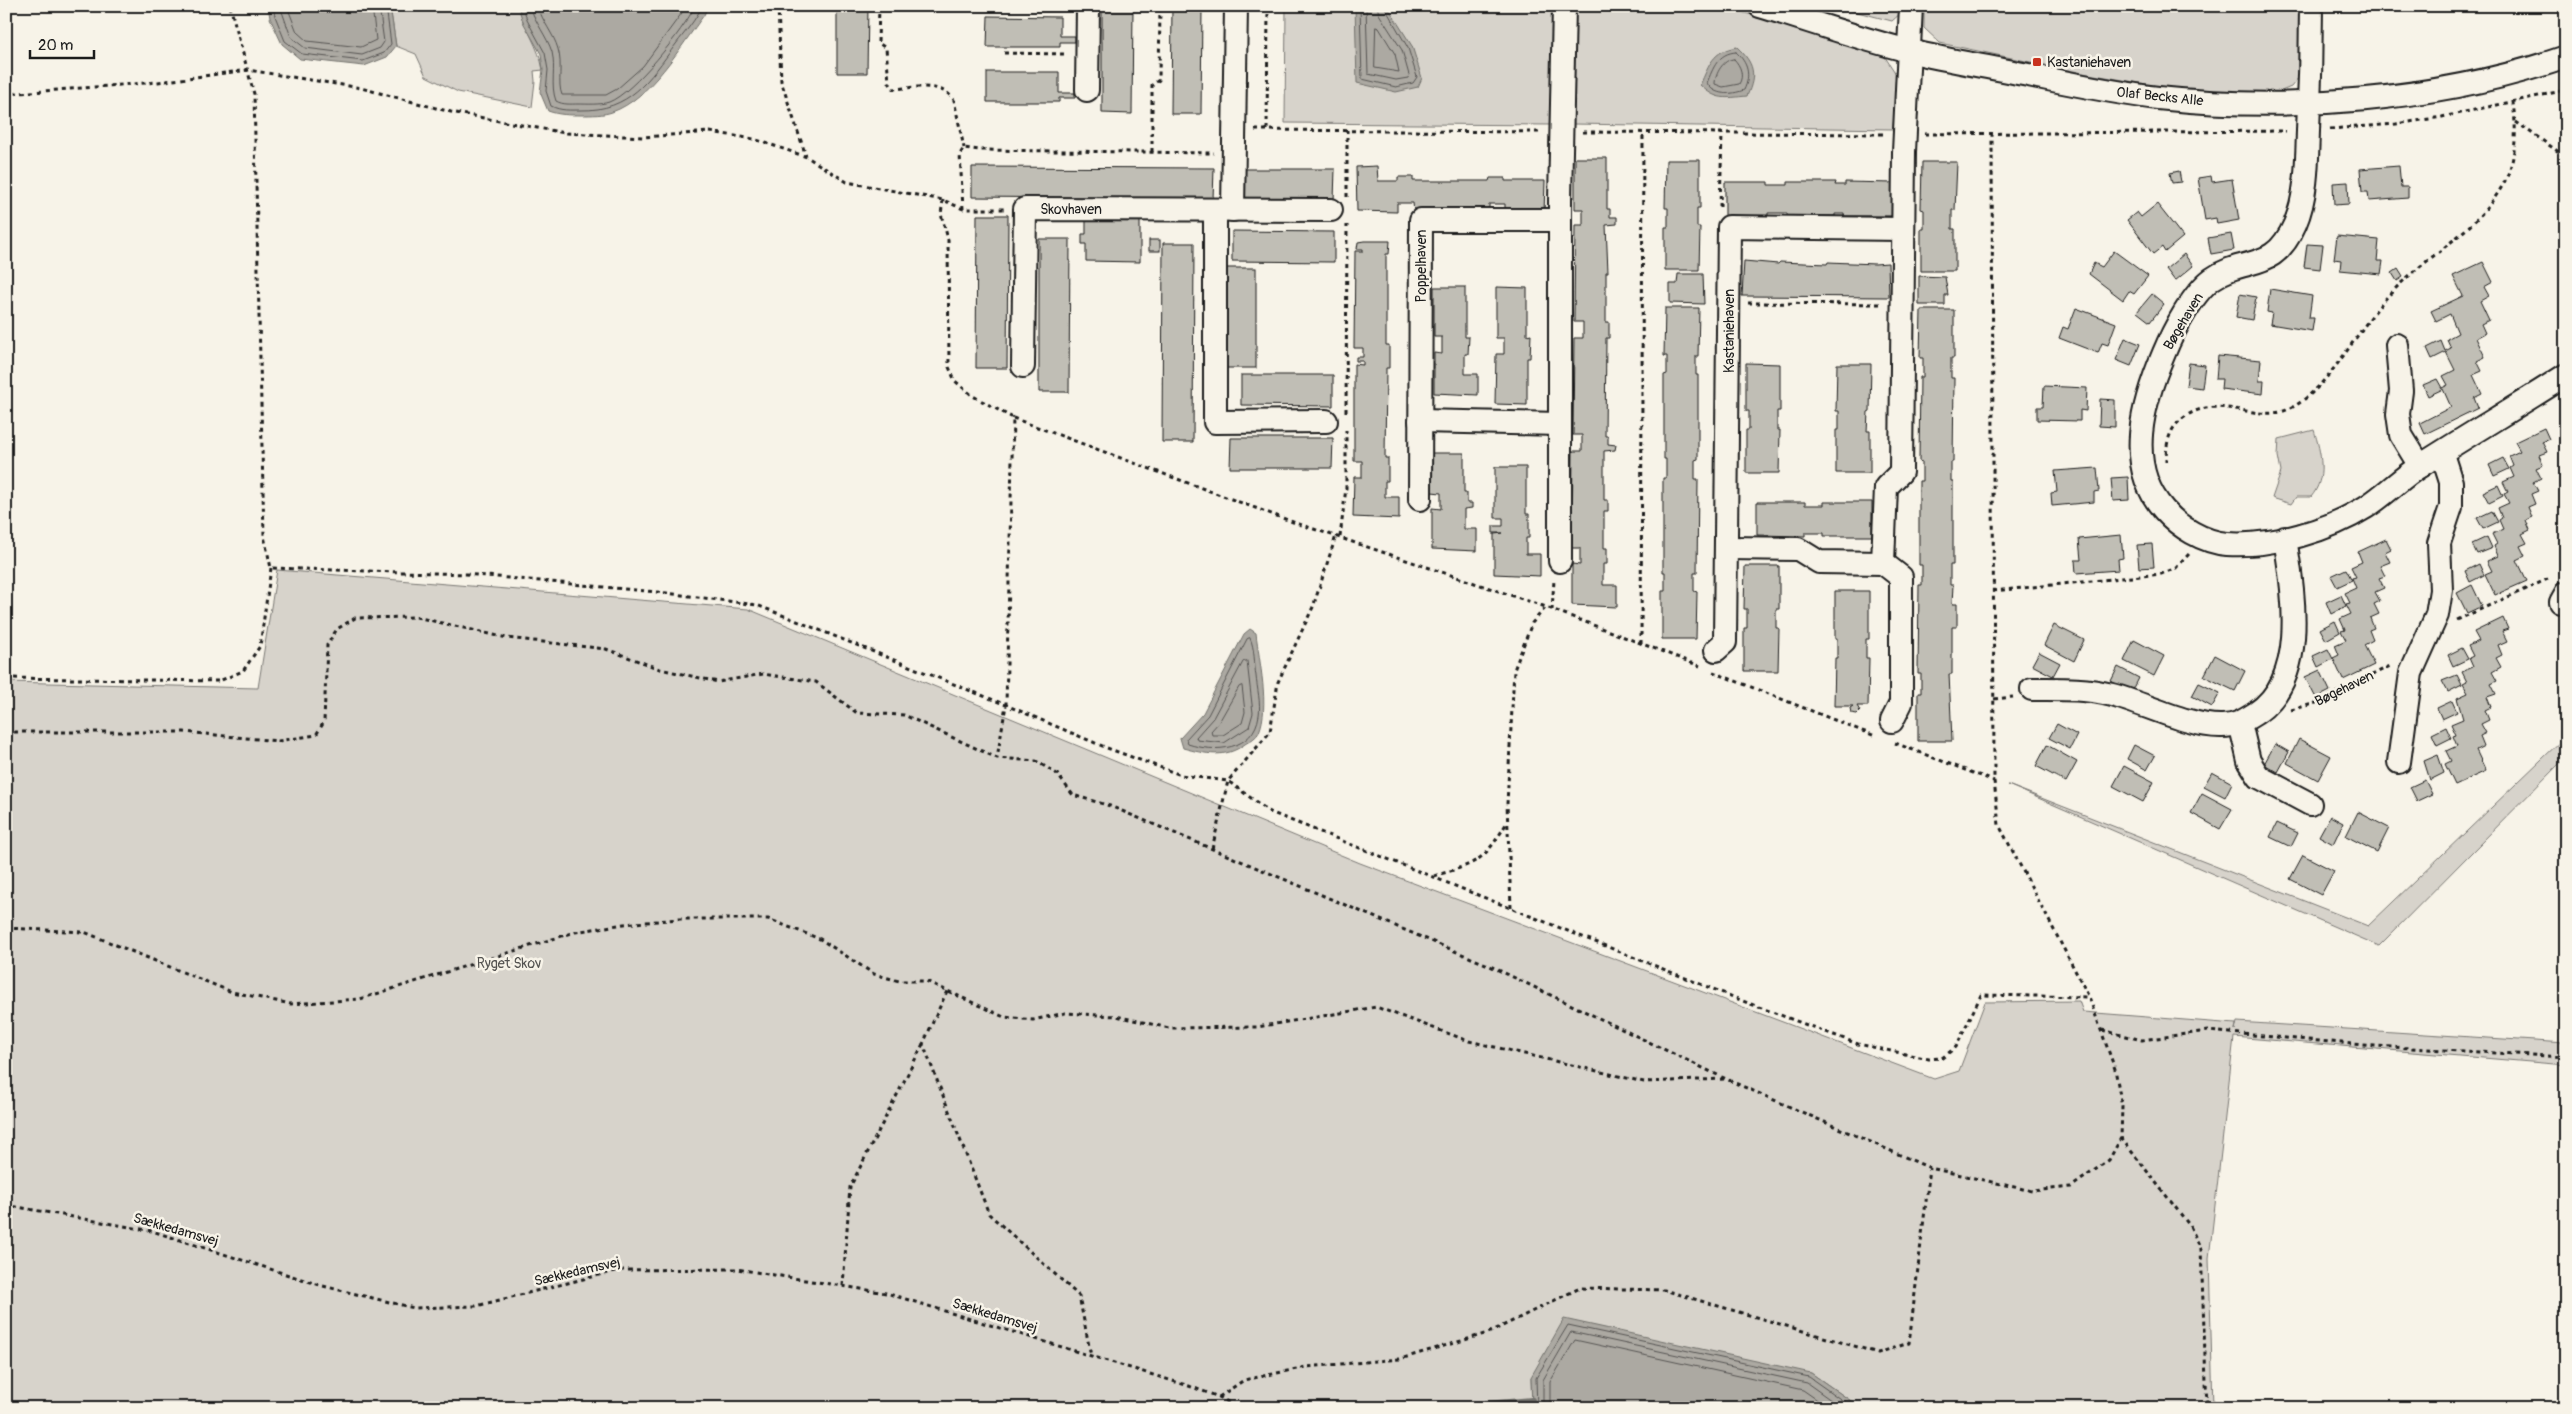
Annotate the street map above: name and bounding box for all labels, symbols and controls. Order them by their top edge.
scale bar [30,28,94,60]
text: 20 m [38,36,73,55]
place label: Kastaniehaven [2047,54,2131,71]
marker: Kastaniehaven [2031,56,2043,68]
street label: Olaf Becks Alle [2116,83,2204,110]
street label: Skovhaven [1040,201,1102,218]
street label: Poppelhaven [1413,230,1430,302]
street label: Kastaniehaven [1721,289,1738,373]
street label: Bøgehaven [2160,290,2207,353]
street label: Bøgehaven [2312,667,2376,710]
park label: Ryget Skov [477,955,541,972]
street label: Sækkedamsvej [131,1209,220,1250]
street label: Sækkedamsvej [532,1253,622,1290]
street label: Sækkedamsvej [950,1295,1039,1336]

